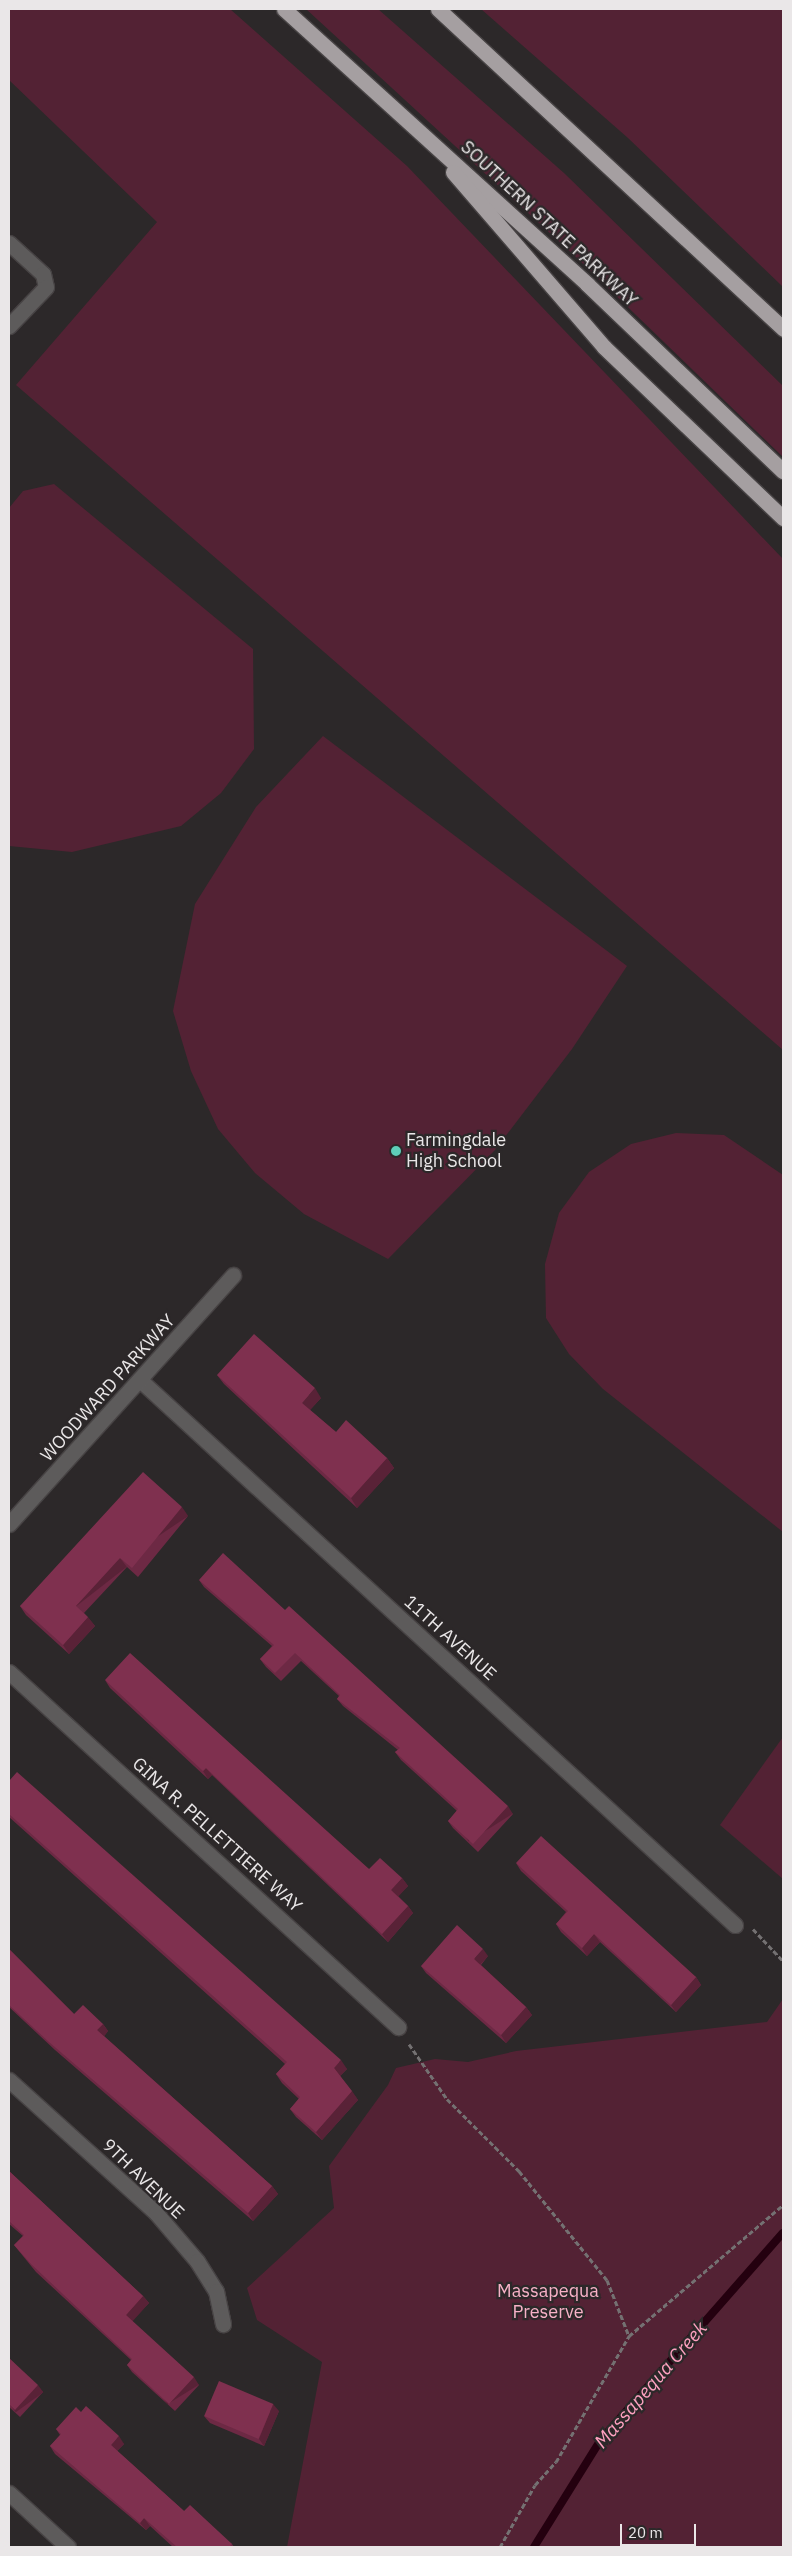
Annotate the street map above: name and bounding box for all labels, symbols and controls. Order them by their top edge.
street label: SOUTHERN STATE PARKWAY [456,136,642,312]
place label: Farmingdale High School [406,1130,506,1172]
marker: Farmingdale High School [390,1145,402,1157]
street label: WOODWARD PARKWAY [36,1310,180,1466]
street label: 11TH AVENUE [399,1591,501,1685]
street label: GINA R. PELLETTIERE WAY [128,1753,306,1917]
street label: 9TH AVENUE [97,2135,189,2223]
park label: Massapequa Preserve [497,2281,599,2324]
water label: Massapequa Creek [590,2317,712,2453]
scale bar [622,2514,698,2546]
text: 20 m [628,2523,663,2542]

